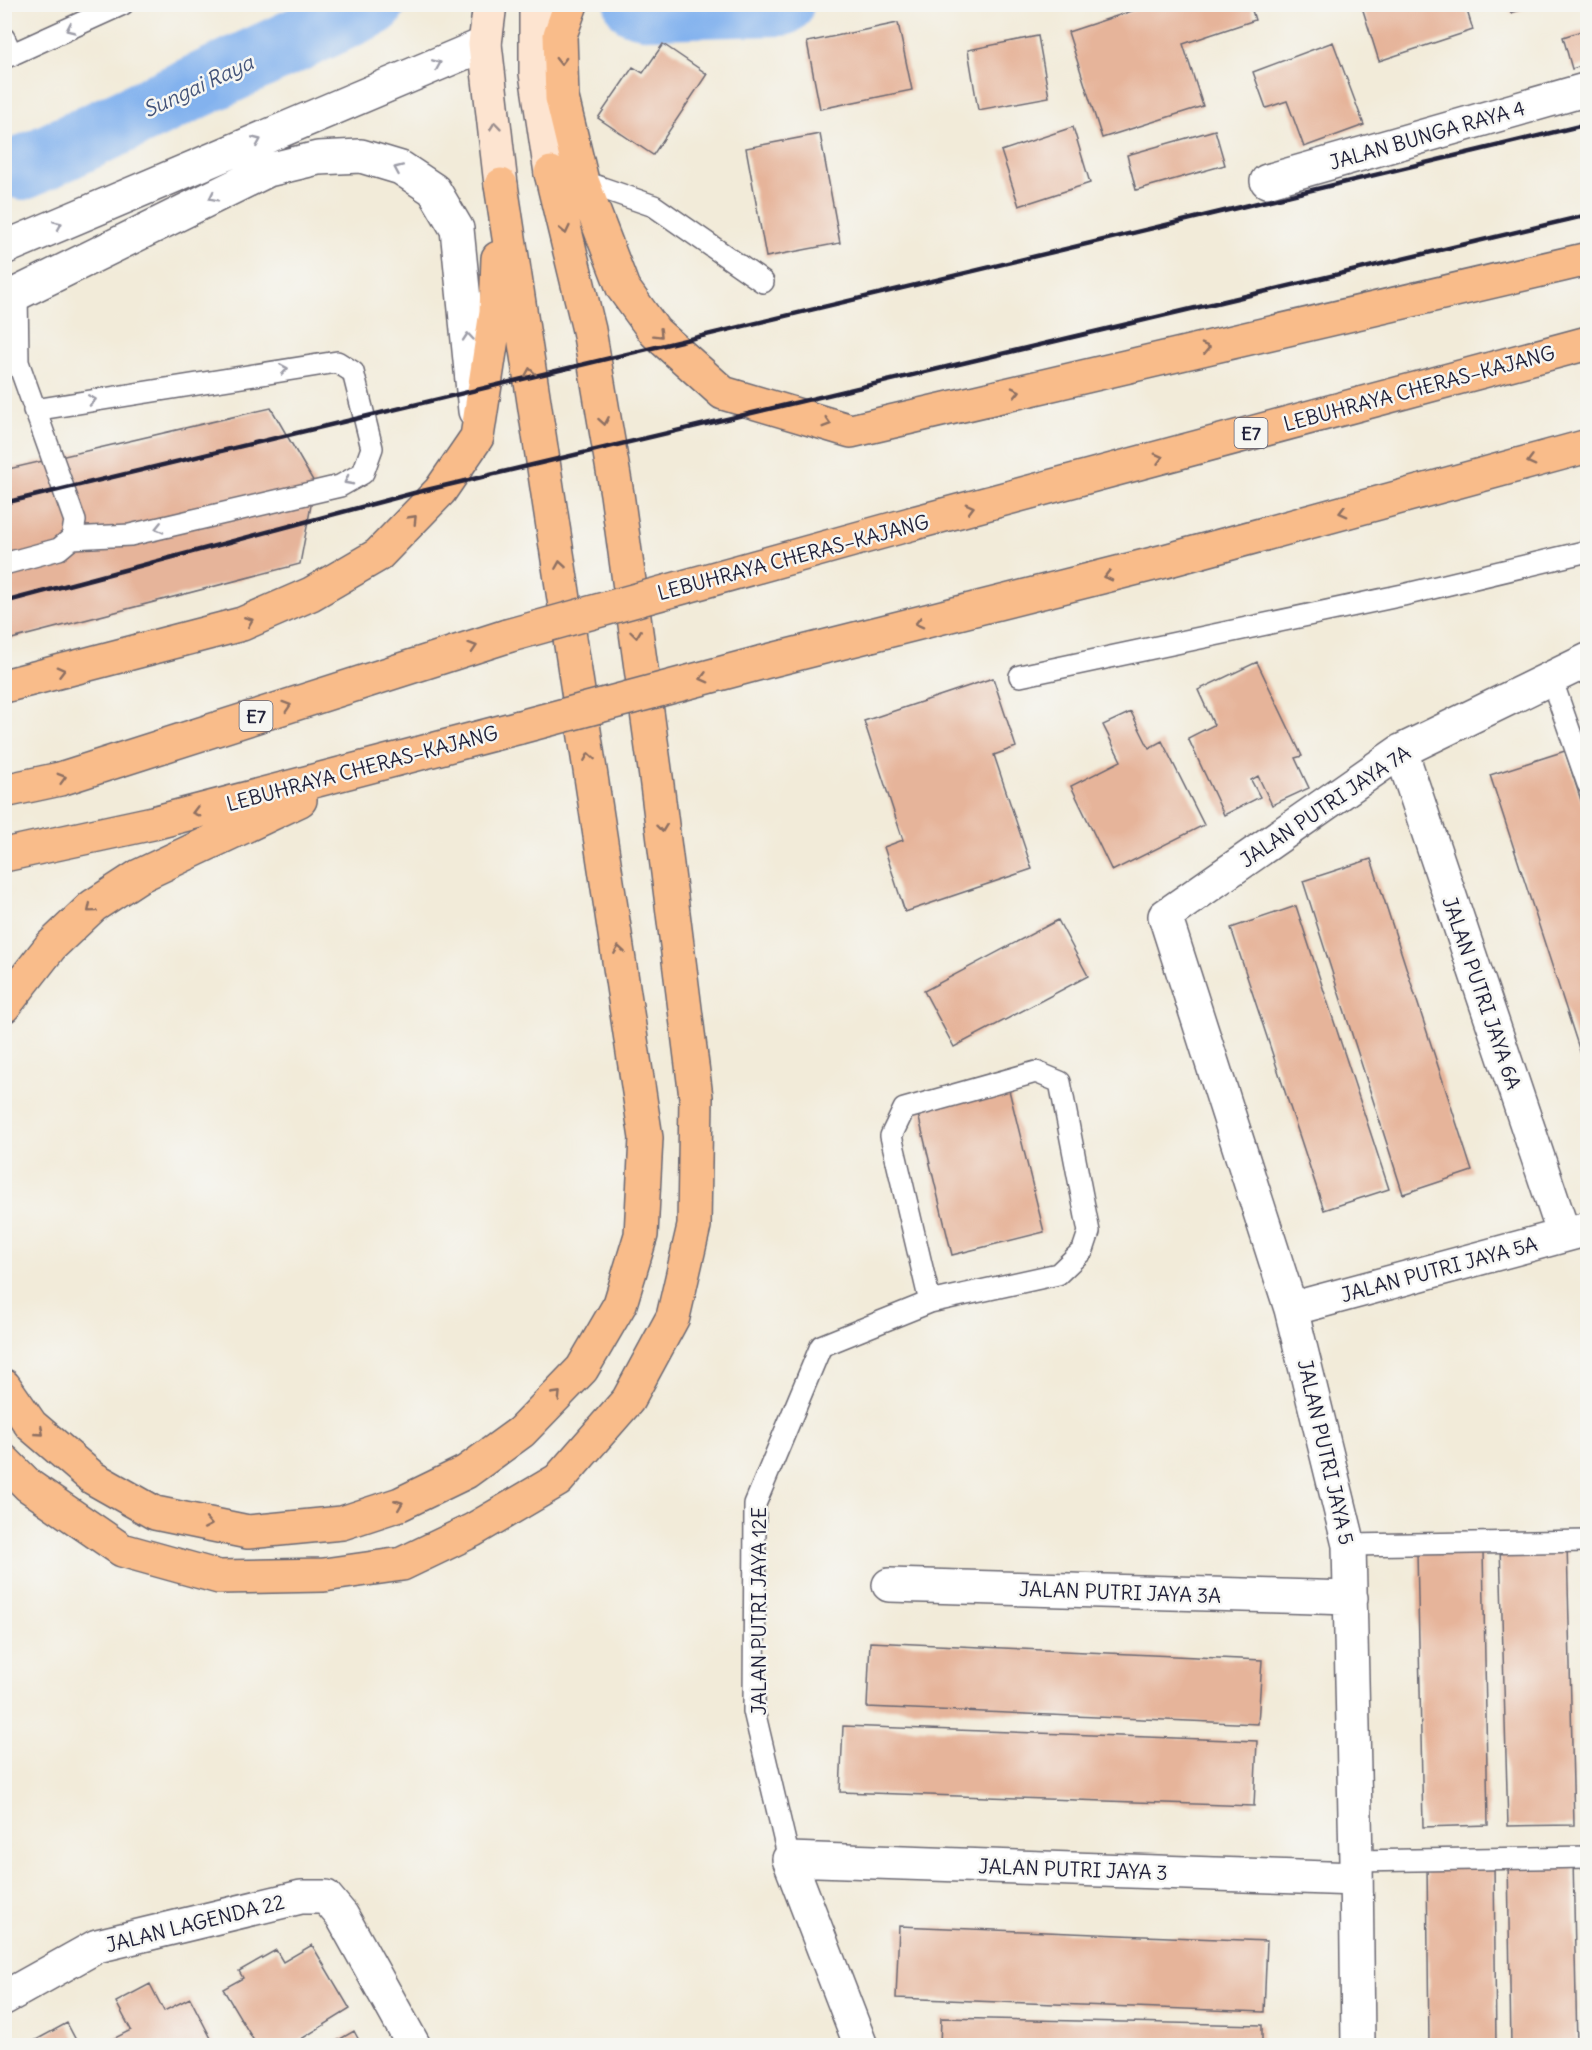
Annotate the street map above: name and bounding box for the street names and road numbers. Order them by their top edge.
street label: JALAN BUNGA RAYA 4 [1326,95,1528,175]
street label: LEBUHRAYA CHERAS–KAJANG [1281,340,1557,436]
road number: E7 [1234,418,1268,448]
street label: LEBUHRAYA CHERAS–KAJANG [655,509,931,605]
road number: E7 [240,701,272,731]
street label: LEBUHRAYA CHERAS–KAJANG [224,720,500,816]
street label: JALAN PUTRI JAYA 7A [1235,740,1415,872]
street label: JALAN PUTRI JAYA 6A [1437,893,1527,1093]
street label: JALAN PUTRI JAYA 5A [1338,1231,1540,1307]
street label: JALAN PUTRI JAYA 5 [1293,1357,1359,1547]
street label: JALAN PUTRI JAYA 12E [746,1507,771,1715]
street label: JALAN PUTRI JAYA 3A [1019,1576,1222,1608]
street label: JALAN PUTRI JAYA 3 [978,1853,1168,1885]
street label: JALAN LAGENDA 22 [103,1889,287,1957]

